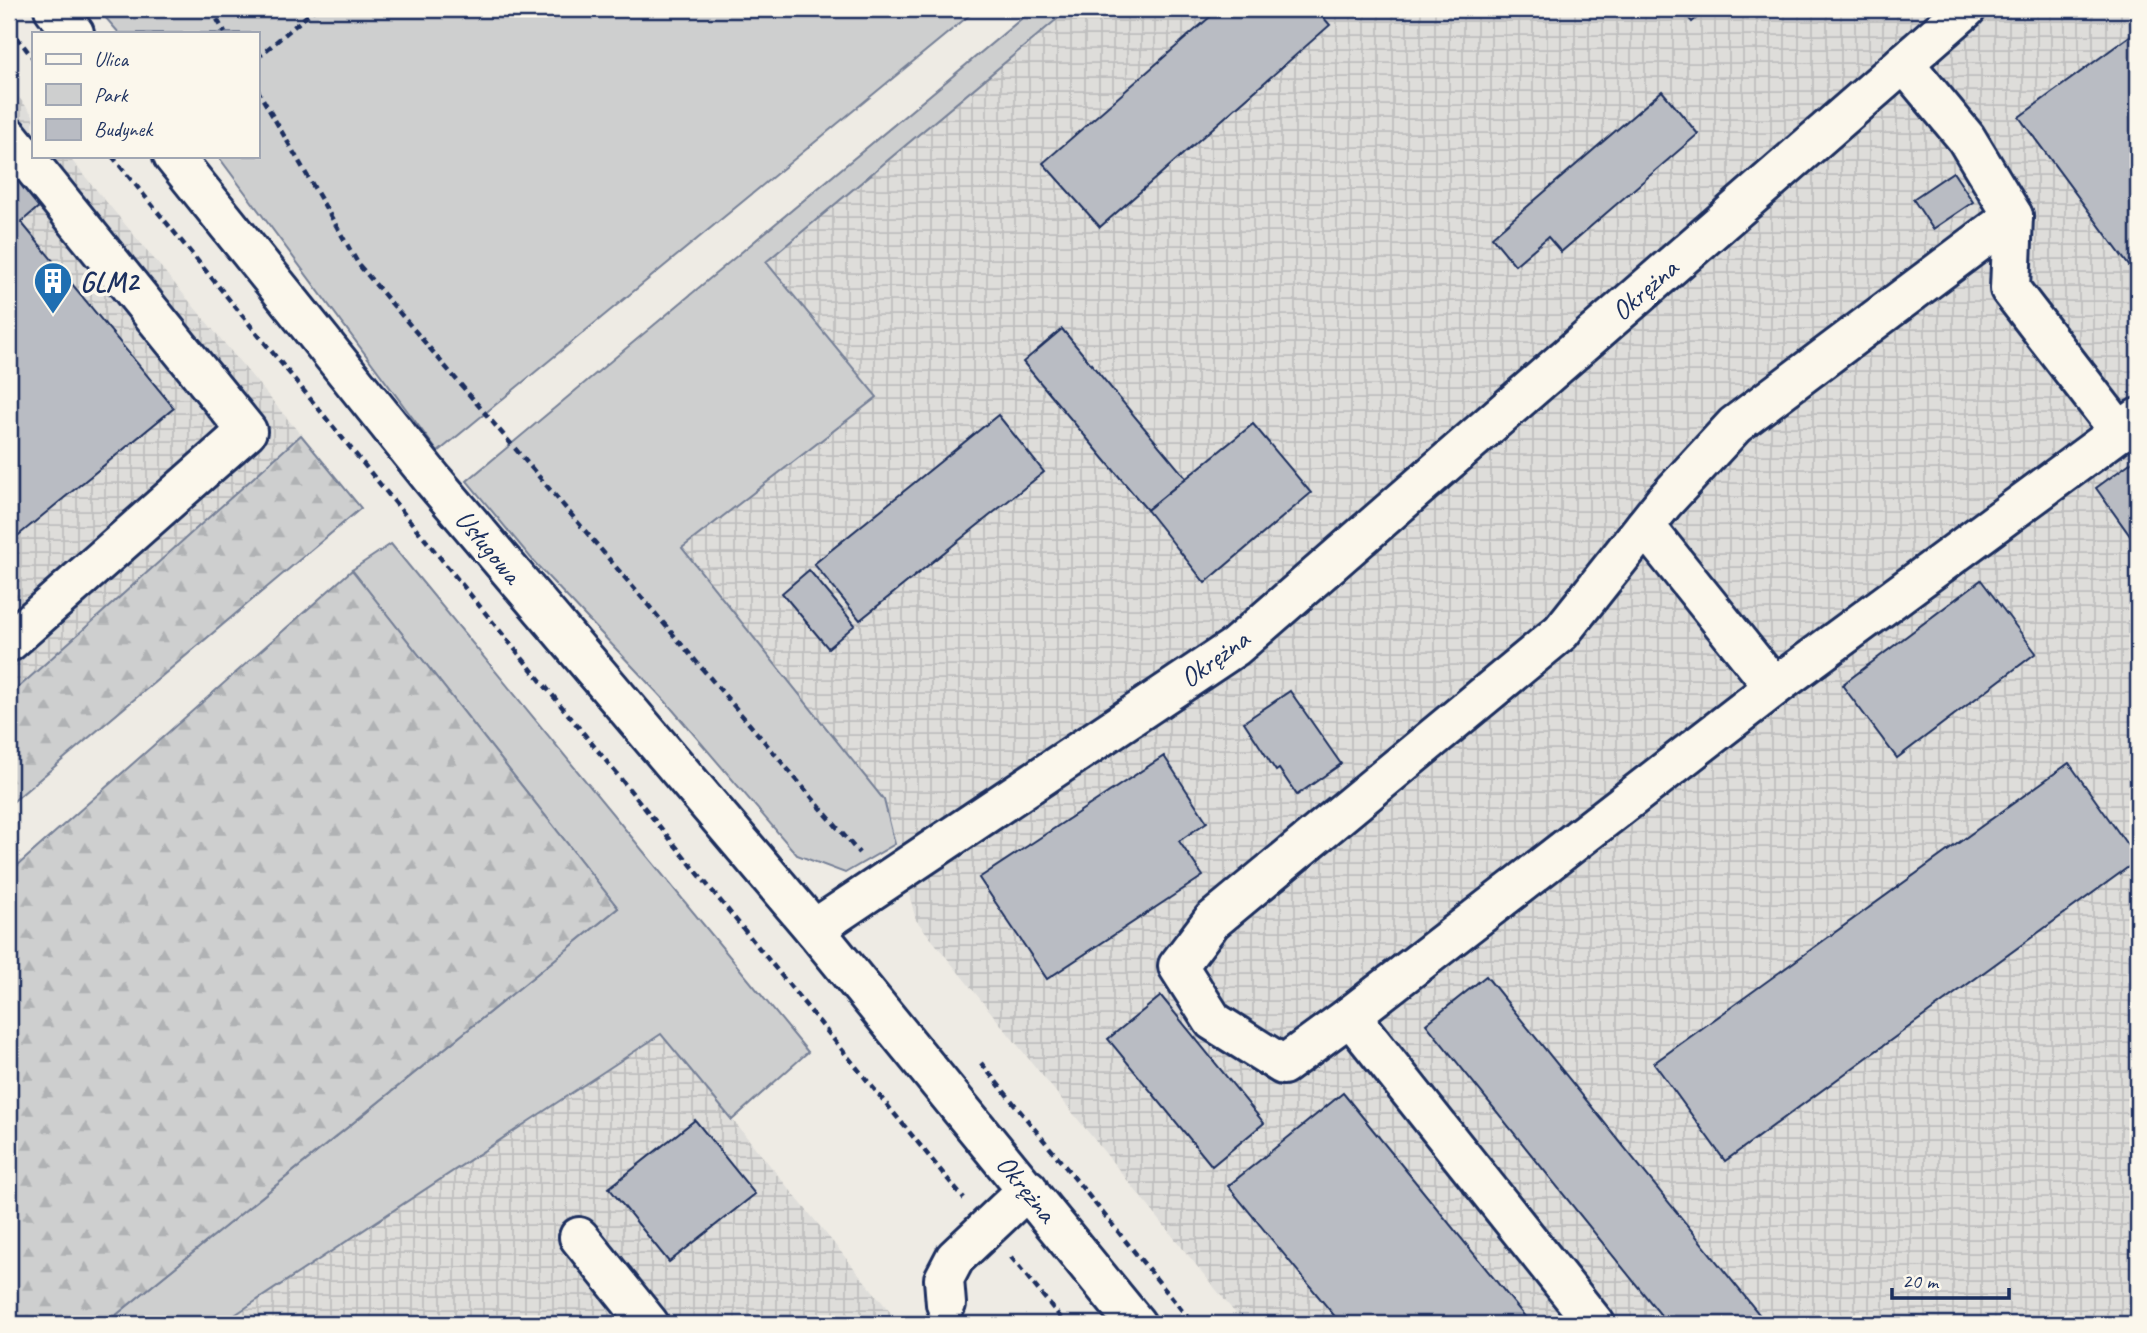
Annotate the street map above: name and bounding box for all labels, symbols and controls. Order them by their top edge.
legend [32,32,259,158]
text: Ulica [94,46,130,72]
text: Park [94,82,129,108]
text: Budynek [94,116,154,142]
street label: Okrężna [1604,250,1686,328]
building icon: GLM2 [32,260,74,315]
place label: GLM2 [80,264,141,299]
street label: Usługowa [448,502,531,592]
street label: Okrężna [1173,621,1257,695]
street label: Okrężna [989,1147,1066,1231]
scale bar [1892,1256,2009,1300]
text: 20 m [1902,1268,1940,1294]

